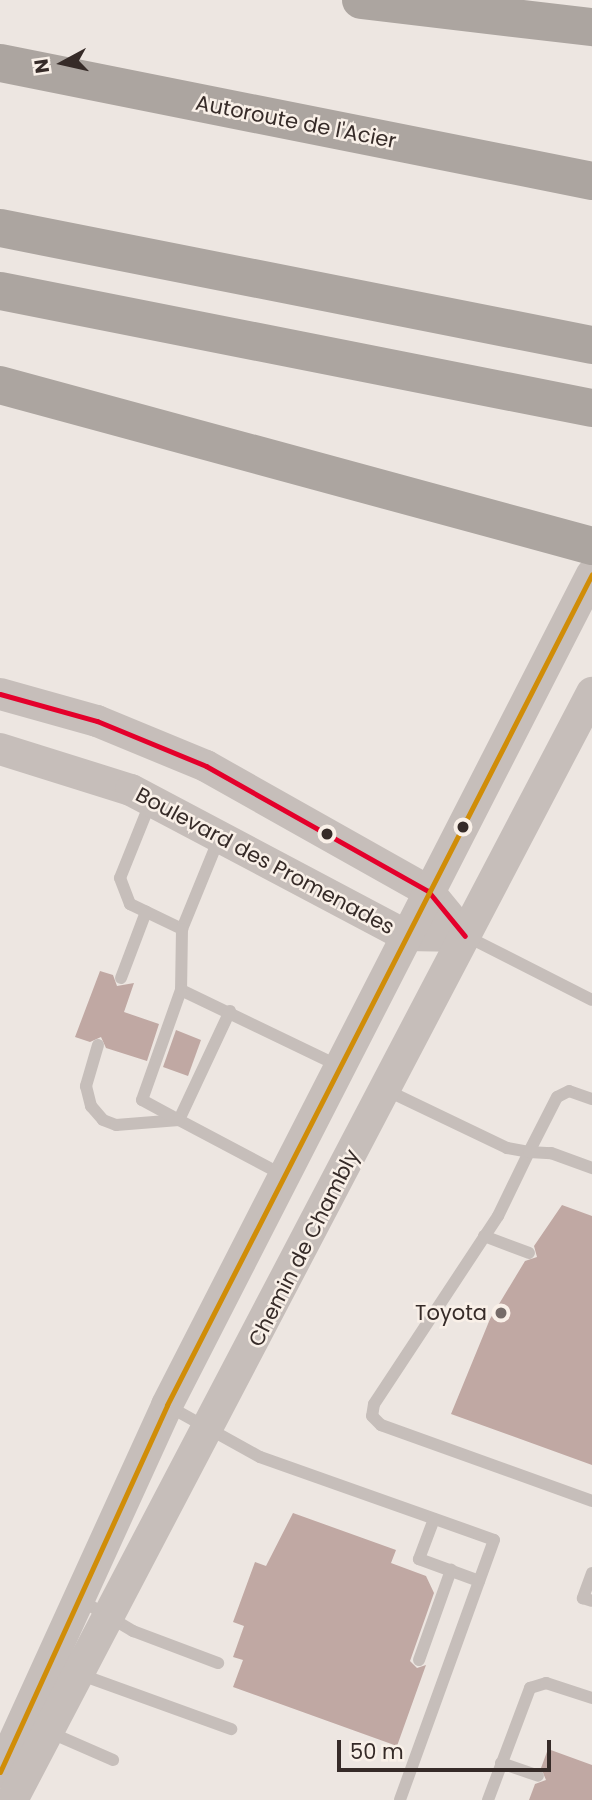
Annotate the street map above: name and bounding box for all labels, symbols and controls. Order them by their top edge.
north arrow [28,28,98,98]
text: N [27,57,56,75]
street label: Autoroute de l'Acier [194,90,398,154]
street label: Boulevard des Promenades [131,782,399,940]
unlabelled marker [456,820,470,834]
unlabelled marker [320,827,334,841]
street label: Chemin de Chambly [243,1145,365,1351]
place label: Toyota [415,1300,487,1326]
marker: Toyota [493,1305,509,1321]
scale bar [340,1727,554,1771]
text: 50 m [350,1737,404,1766]

